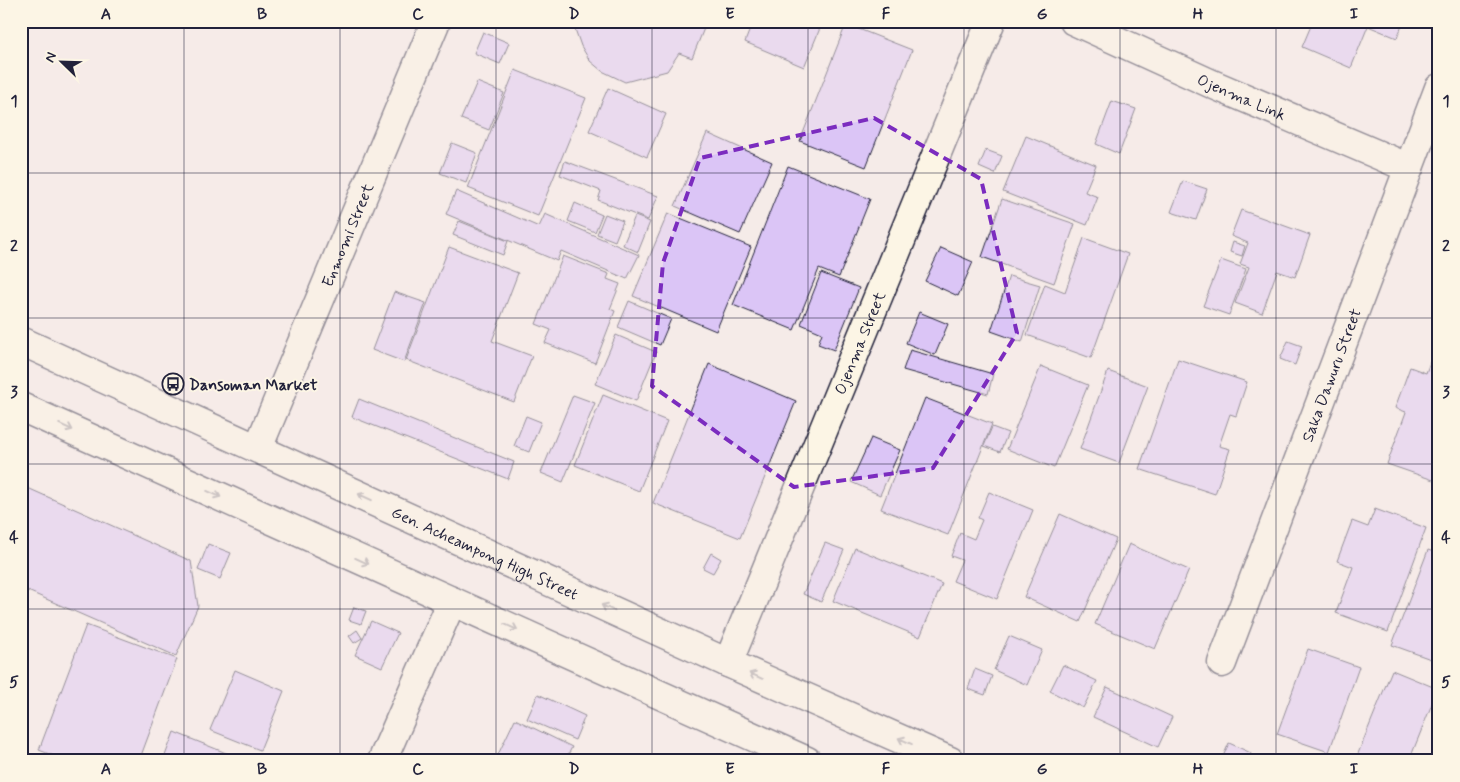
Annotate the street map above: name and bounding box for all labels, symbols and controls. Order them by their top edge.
text: A [101,4,111,25]
text: B [257,4,267,25]
text: C [412,4,424,25]
text: D [568,4,580,25]
text: E [725,4,735,25]
text: F [882,4,891,25]
text: G [1037,4,1048,25]
text: H [1193,4,1204,25]
text: I [1350,4,1359,25]
north arrow [38,38,88,88]
text: N [41,50,61,65]
street label: Ojenma Link [1194,70,1289,126]
text: 1 [10,91,18,112]
text: 1 [1442,91,1450,112]
street label: Enmomi Street [317,180,379,290]
text: 2 [10,236,18,257]
text: 2 [1442,236,1450,257]
street label: Ojenma Street [830,288,891,398]
street label: Saka Dawuru Street [1297,305,1367,445]
bus stop icon: Dansoman Market [161,372,185,396]
place label: Dansoman Market [189,375,318,396]
text: 3 [10,382,18,403]
text: 3 [1442,382,1450,403]
one-way arrow [58,423,73,433]
one-way arrow [206,490,221,499]
one-way arrow [358,492,373,502]
street label: Gen. Acheampong High Street [388,502,581,605]
text: 4 [9,527,19,548]
text: 4 [1441,527,1451,548]
one-way arrow [354,556,369,566]
one-way arrow [601,603,616,613]
one-way arrow [503,623,518,632]
one-way arrow [749,670,764,680]
text: 5 [9,672,19,693]
text: 5 [1441,672,1451,693]
one-way arrow [898,736,913,746]
text: A [101,759,111,780]
text: B [257,759,267,780]
text: C [412,759,424,780]
text: D [568,759,580,780]
text: E [725,759,735,780]
text: F [882,759,891,780]
text: G [1037,759,1048,780]
text: H [1193,759,1204,780]
text: I [1350,759,1359,780]

